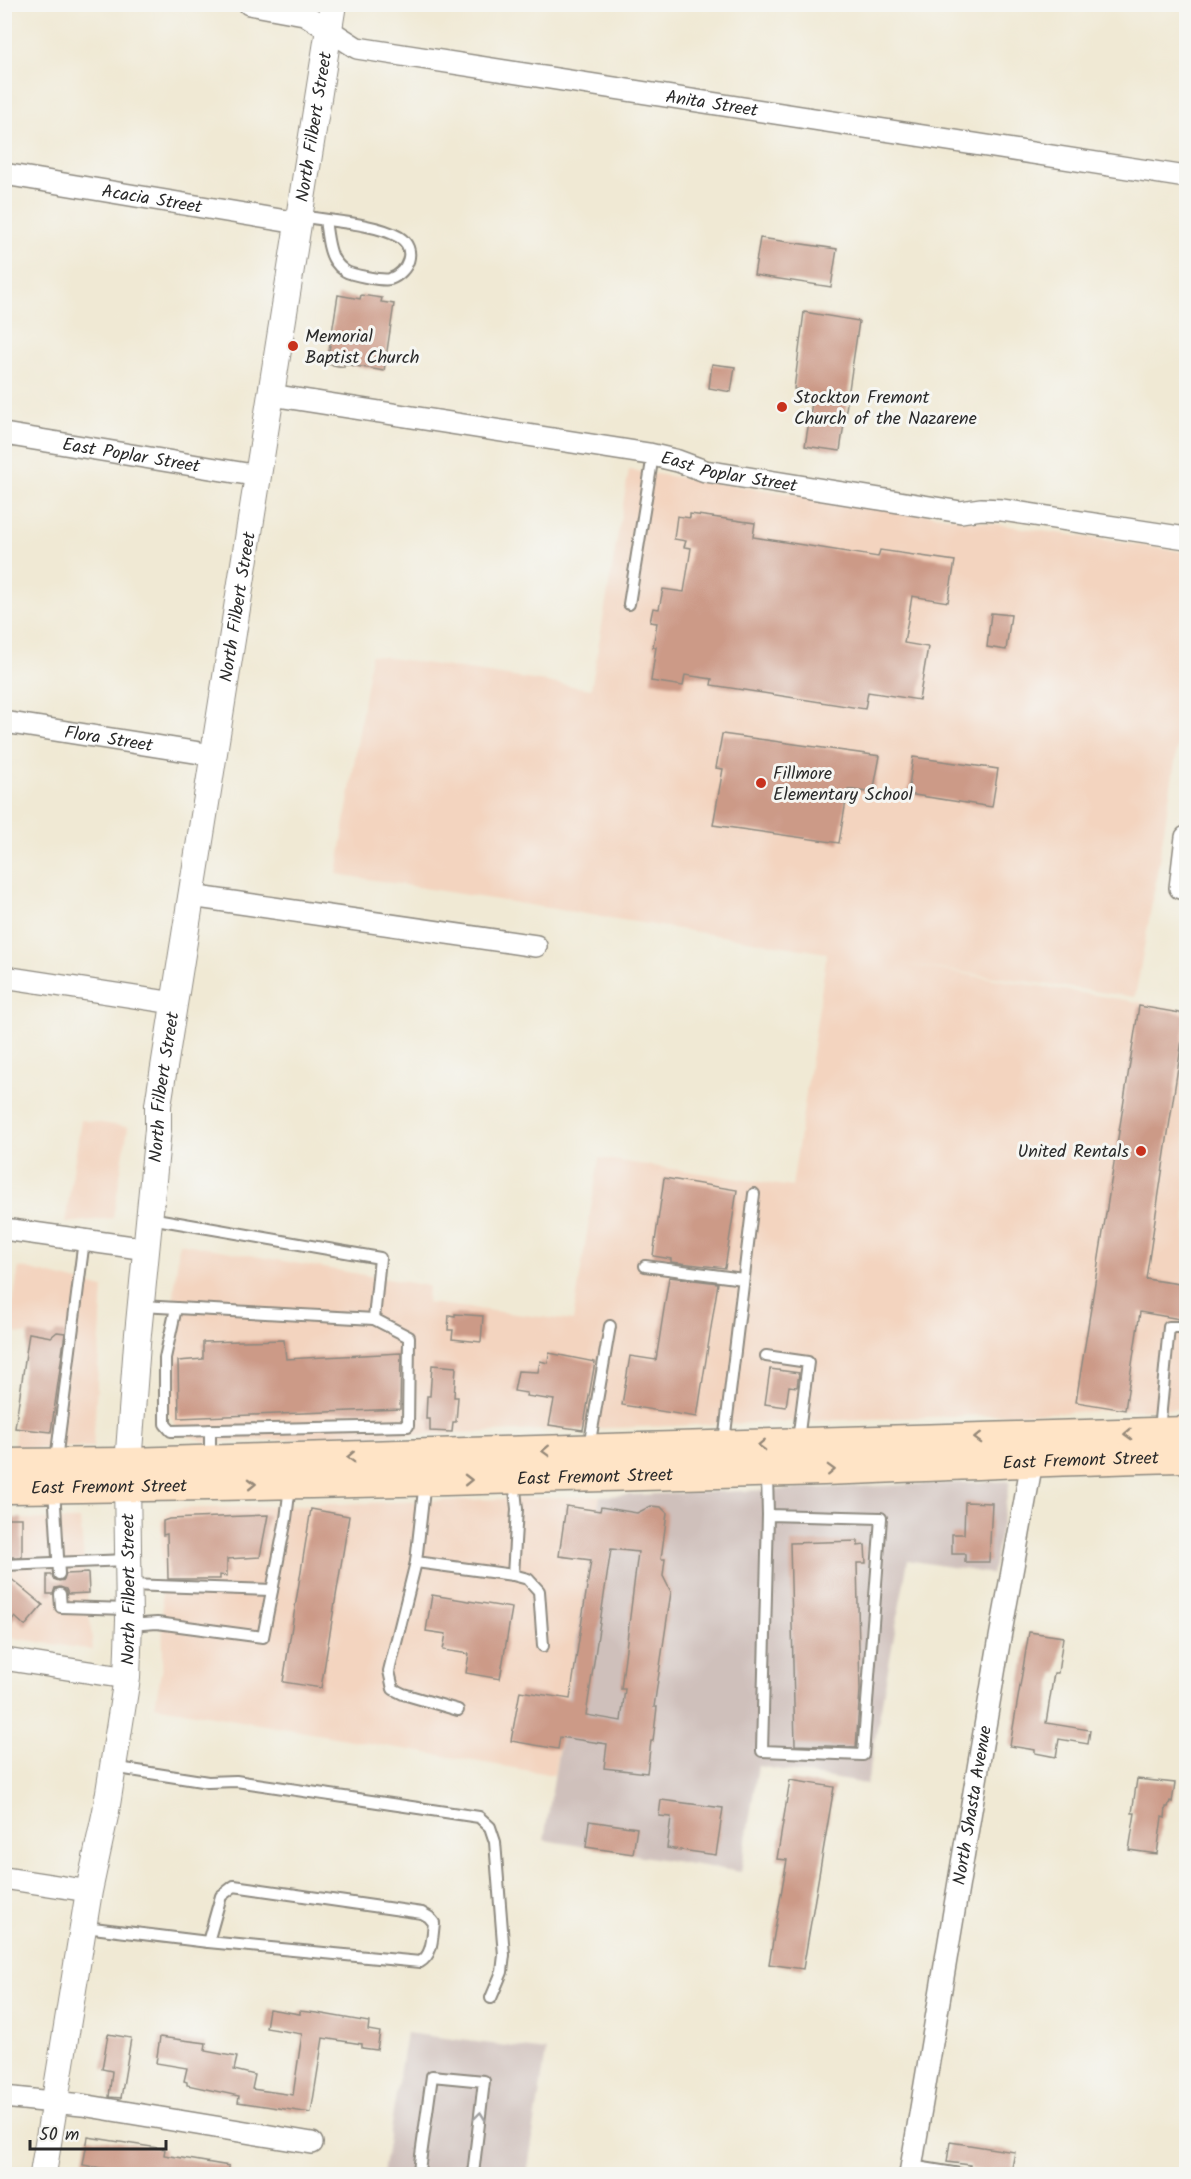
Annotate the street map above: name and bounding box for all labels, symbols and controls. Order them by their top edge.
street label: North Filbert Street [289,49,341,204]
street label: Anita Street [663,83,761,126]
street label: Acacia Street [99,178,205,223]
place label: Memorial Baptist Church [305,323,419,373]
marker: Memorial Baptist Church [286,339,300,353]
place label: Stockton Fremont Church of the Nazarene [794,384,977,434]
marker: Stockton Fremont Church of the Nazarene [775,400,789,414]
street label: East Poplar Street [60,431,203,482]
street label: East Poplar Street [658,444,800,502]
street label: North Filbert Street [212,529,265,684]
street label: Flora Street [62,719,156,761]
place label: Fillmore Elementary School [773,760,914,810]
marker: Fillmore Elementary School [754,776,768,790]
street label: North Filbert Street [142,1009,189,1164]
place label: United Rentals [1017,1138,1129,1167]
marker: United Rentals [1134,1144,1148,1158]
one-way arrow [1124,1428,1133,1440]
one-way arrow [974,1432,983,1445]
one-way arrow [758,1438,767,1451]
one-way arrow [542,1444,551,1457]
street label: East Fremont Street [1002,1445,1160,1479]
one-way arrow [347,1450,356,1463]
street label: East Fremont Street [516,1461,675,1494]
one-way arrow [826,1463,835,1476]
street label: East Fremont Street [31,1472,188,1504]
one-way arrow [463,1474,472,1486]
one-way arrow [247,1477,256,1490]
street label: North Filbert Street [114,1512,145,1666]
street label: North Shasta Avenue [946,1724,1001,1887]
one-way arrow [473,2112,485,2121]
scale bar [30,2113,166,2151]
text: 50 m [39,2121,79,2150]

